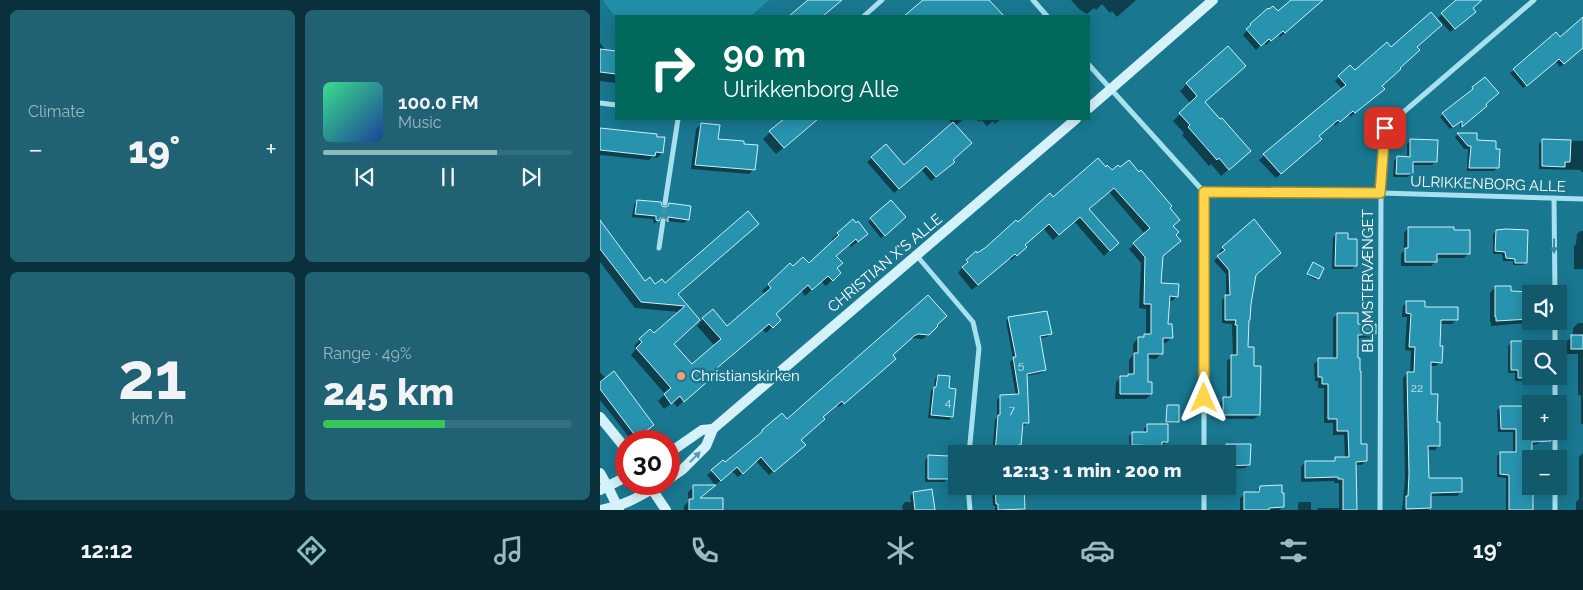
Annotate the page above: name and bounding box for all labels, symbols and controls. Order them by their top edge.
text: 90 m [723,34,806,75]
icon: right [640,35,705,100]
text: Ulrikkenborg Alle [723,76,899,102]
text: 100.0 FM [398,91,479,113]
text: Climate [28,102,85,121]
pin [1364,107,1406,149]
text: Music [398,113,442,132]
icon: arrive [1371,114,1399,142]
text: 19° [128,127,180,172]
text: − [28,133,43,166]
text: + [265,133,277,166]
icon: previous [351,163,379,191]
icon: pause [434,163,462,191]
icon: next [517,163,545,191]
street label: ULRIKKENBORG ALLE [1410,172,1566,196]
street label: BLOMSTERVÆNGET [1359,209,1377,353]
street label: CHRISTIAN X'S ALLE [824,210,946,316]
one-way arrow [1550,238,1558,254]
map controls [1522,285,1567,495]
button: sound [1522,285,1567,330]
text: 21 [118,338,187,414]
button: search [1522,340,1567,385]
text: Range · 49% [323,344,411,363]
house number: 5 [1018,358,1025,372]
place label: Christianskirken [691,367,800,385]
text: 245 km [323,369,454,414]
marker: Christianskirken [675,370,687,382]
position arrow [1177,371,1229,423]
house number: 22 [1411,381,1423,395]
house number: 4 [945,395,952,409]
button: + [1522,395,1567,440]
house number: 7 [1009,403,1016,417]
text: km/h [131,409,174,428]
speed limit sign: 30 [615,430,680,495]
button: − [1522,450,1567,495]
one-way arrow [689,452,701,464]
text: 12:13 · 1 min · 200 m [1003,459,1181,481]
icon: directions [294,533,329,568]
icon: music [491,533,526,568]
icon: phone [687,533,722,568]
icon: climate [883,533,918,568]
icon: car [1080,533,1115,568]
icon: filters [1276,533,1311,568]
text: 12:12 [81,537,133,563]
text: 19° [1473,537,1502,563]

